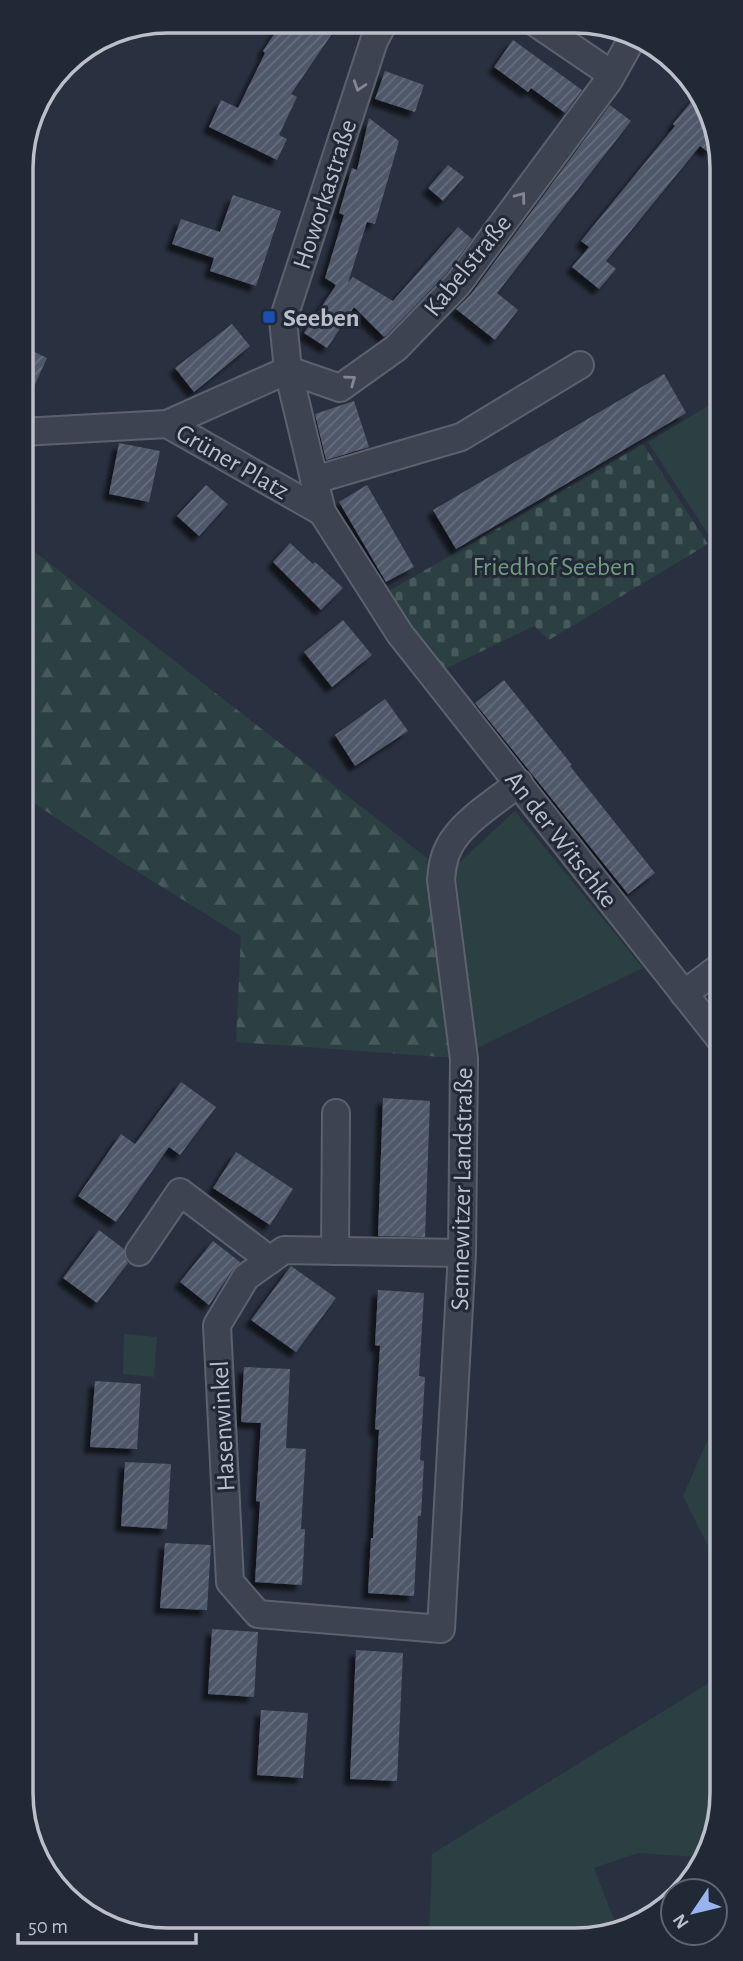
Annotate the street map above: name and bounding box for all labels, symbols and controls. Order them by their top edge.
one-way arrow [353,79,367,92]
street label: Howorkastraße [289,116,361,272]
one-way arrow [513,192,526,205]
street label: Kabelstraße [419,210,516,321]
place label: Seeben [283,305,360,331]
marker: Seeben [261,309,277,325]
one-way arrow [343,376,356,388]
street label: Grüner Platz [172,419,293,505]
park label: Friedhof Seeben [473,554,635,580]
street label: An der Witschke [500,767,622,913]
street label: Sennewitzer Landstraße [447,1067,477,1311]
street label: Hasenwinkel [207,1360,239,1492]
north arrow [659,1877,729,1947]
scale bar [18,1902,196,1946]
text: N [670,1910,693,1932]
text: 50 m [28,1916,68,1937]

